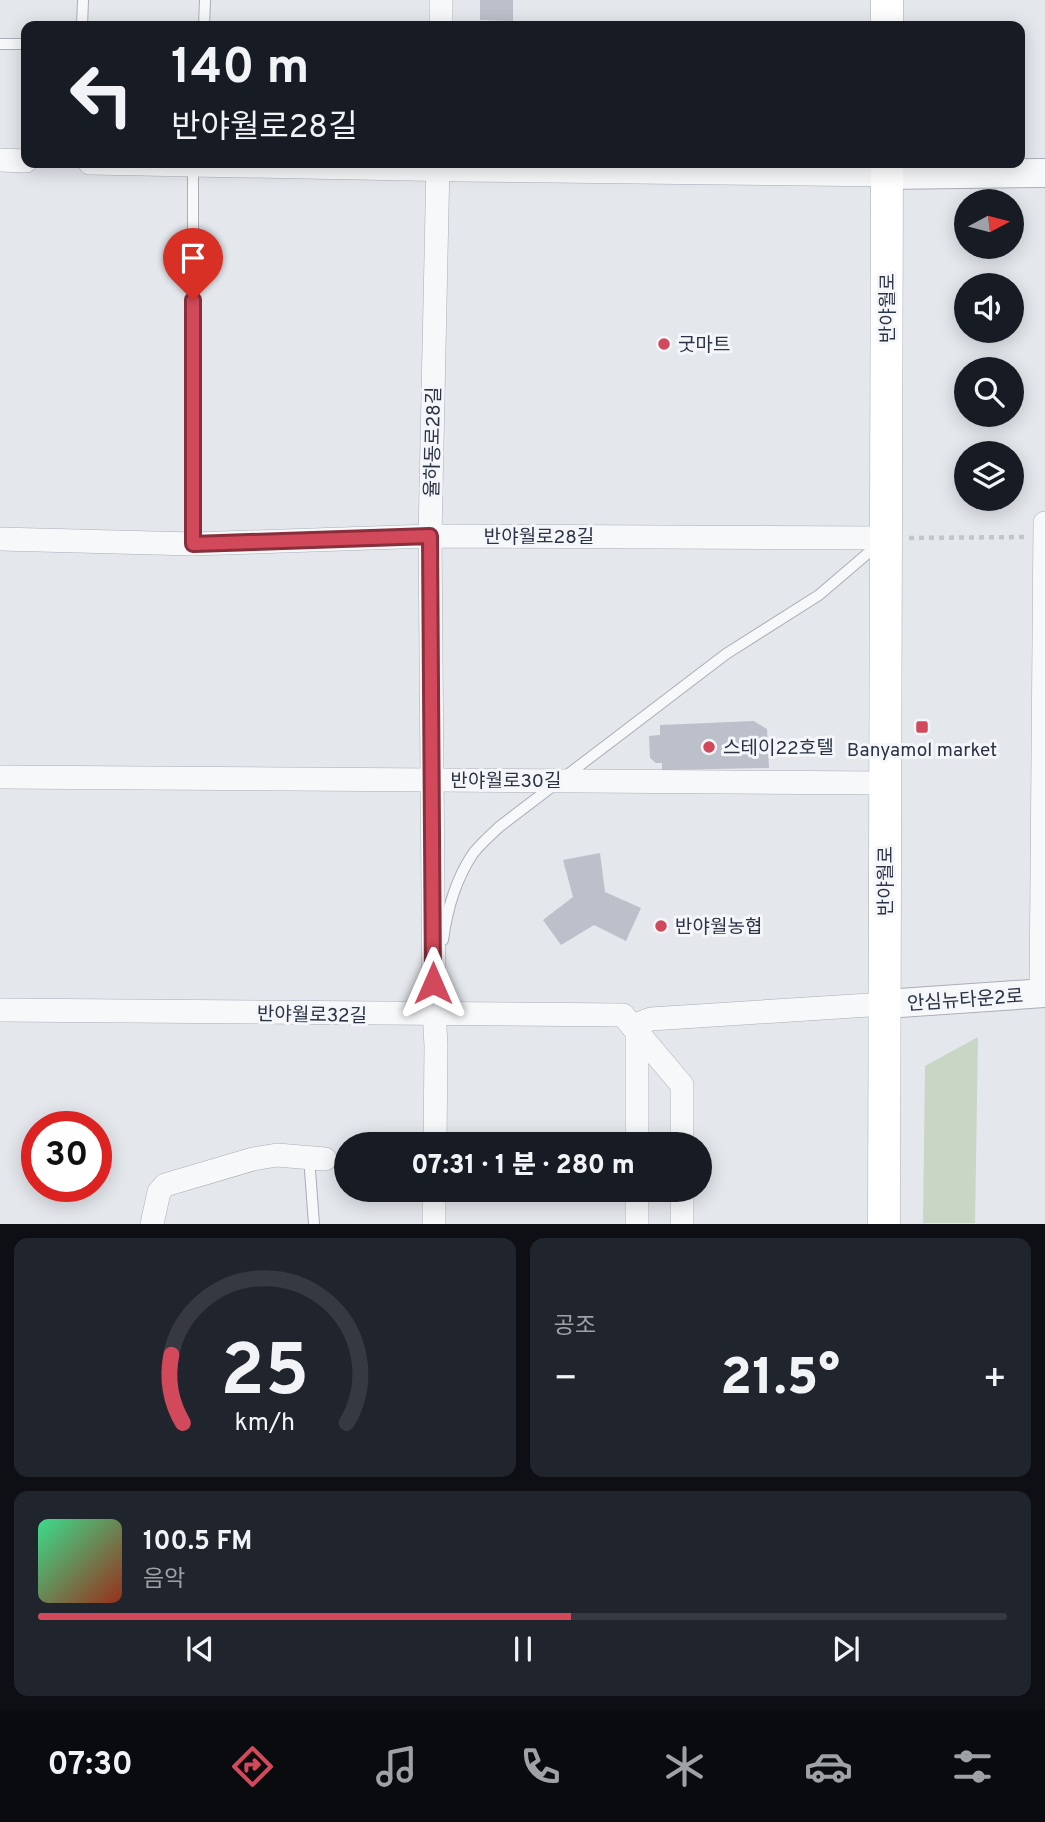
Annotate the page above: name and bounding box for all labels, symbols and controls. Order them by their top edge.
text: 140 m [171,39,310,101]
icon: left [56,49,147,140]
text: 반야월로28길 [171,109,357,149]
north arrow [954,189,1024,259]
map controls [954,189,1024,511]
pin [163,228,223,300]
icon: arrive [174,239,212,277]
street label: 반야월로 [877,273,901,343]
button: sound [954,273,1024,343]
place label: 굿마트 [678,334,730,358]
marker: 굿마트 [656,336,672,352]
button: search [954,357,1024,427]
street label: 율하동로28길 [421,387,447,498]
button: layers [954,441,1024,511]
street label: 반야월로28길 [484,526,594,550]
marker: Banyamol market [914,719,930,735]
place label: 스테이22호텔 [723,737,834,761]
marker: 스테이22호텔 [701,739,717,755]
place label: Banyamol market [847,739,997,763]
street label: 반야월로30길 [451,770,561,794]
street label: 반야월로 [875,846,899,916]
place label: 반야월농협 [675,916,762,940]
marker: 반야월농협 [653,918,669,934]
position arrow [396,946,470,1020]
street label: 안심뉴타운2로 [906,985,1024,1017]
street label: 반야월로32길 [257,1003,367,1029]
speed limit sign: 30 [21,1111,112,1202]
text: 07:31 · 1 분 · 280 m [411,1150,635,1183]
text: 공조 [554,1313,596,1342]
text: 25 [220,1330,309,1422]
text: 21.5° [720,1347,840,1413]
text: − [554,1356,578,1405]
text: + [982,1356,1007,1405]
text: km/h [234,1408,295,1440]
text: 100.5 FM [143,1526,252,1559]
text: 음악 [143,1566,185,1595]
icon: previous [181,1630,219,1668]
icon: pause [504,1630,542,1668]
icon: next [827,1630,865,1668]
icon: directions [228,1742,277,1791]
icon: music [372,1742,421,1791]
icon: phone [516,1742,565,1791]
icon: climate [660,1742,709,1791]
icon: car [804,1742,853,1791]
icon: filters [948,1742,997,1791]
text: 07:30 [48,1746,133,1786]

